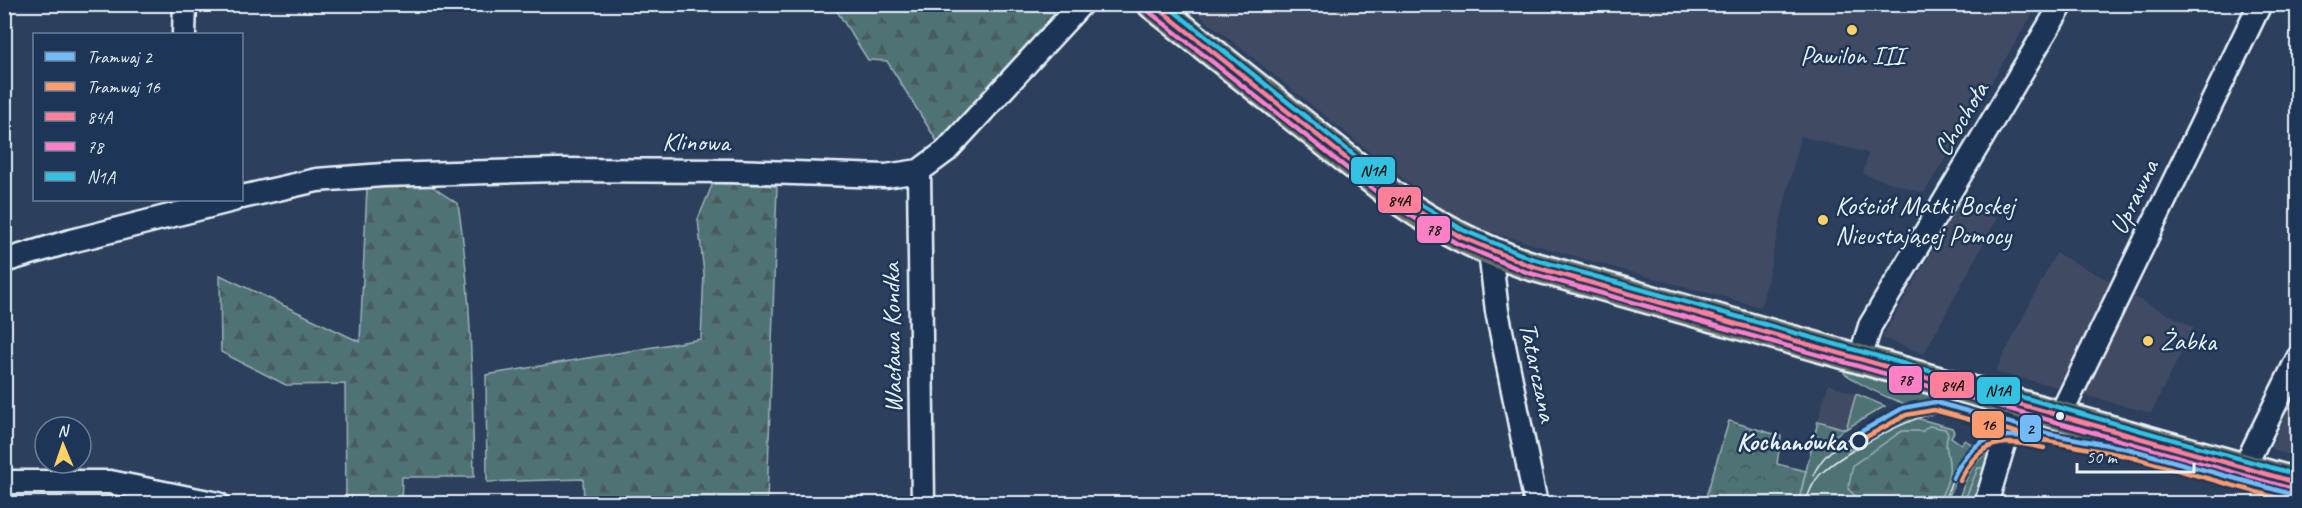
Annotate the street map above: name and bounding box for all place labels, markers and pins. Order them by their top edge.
marker: Pawilon III [1845,23,1859,37]
place label: Pawilon III [1800,39,1909,72]
place label: Kościół Matki Boskej Nieustającej Pomocy [1835,189,2018,252]
marker: Kościół Matki Boskej Nieustającej Pomocy [1816,213,1830,227]
place label: Żabka [2160,325,2218,358]
marker: Żabka [2141,334,2155,348]
unlabelled marker [2054,410,2066,422]
place label: Kochanówka [1737,425,1848,458]
marker: Kochanówka [1850,432,1868,450]

